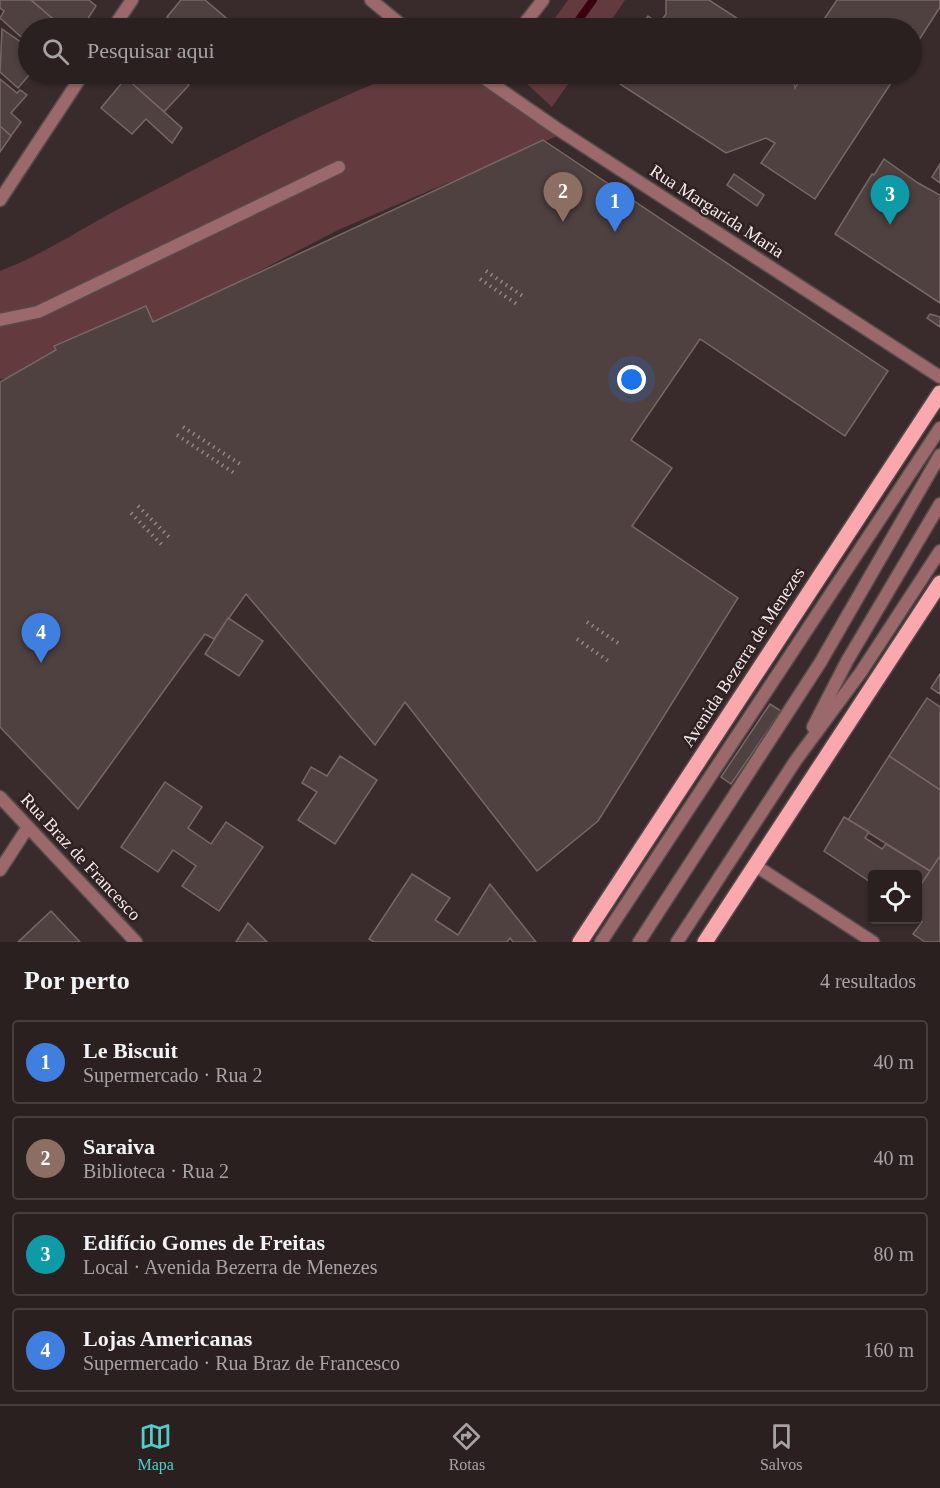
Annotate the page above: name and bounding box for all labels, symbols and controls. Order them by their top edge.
search box [18,18,922,84]
icon: search [39,35,72,68]
text: Pesquisar aqui [87,38,215,63]
street label: Rua Margarida Maria [646,160,788,262]
pin: 2 [544,172,582,222]
pin: 3 [870,176,910,225]
pin: 1 [596,182,634,232]
your location [617,365,646,394]
street label: Avenida Bezerra de Menezes [677,563,809,751]
pin: 4 [22,614,60,663]
street label: Rua Braz de Francesco [17,789,145,925]
map controls [868,870,922,924]
button: locate [868,870,922,924]
text: Por perto [24,966,130,995]
text: 4 resultados [820,970,916,992]
text: Le Biscuit [83,1038,178,1063]
text: 1 [41,1051,51,1073]
text: 40 m [873,1051,914,1073]
text: Supermercado · Rua 2 [83,1064,262,1086]
text: Saraiva [83,1134,155,1159]
text: 2 [41,1147,51,1169]
text: 40 m [873,1147,914,1169]
text: Biblioteca · Rua 2 [83,1160,229,1182]
text: Edifício Gomes de Freitas [83,1230,325,1255]
text: 3 [41,1243,51,1265]
text: 80 m [873,1243,914,1265]
text: Local · Avenida Bezerra de Menezes [83,1256,377,1278]
text: Lojas Americanas [83,1326,252,1351]
text: 4 [41,1339,51,1361]
text: 160 m [863,1339,914,1361]
text: Supermercado · Rua Braz de Francesco [83,1352,400,1374]
tab: Mapa [137,1420,174,1474]
tab: Rotas [449,1420,485,1474]
tab: Salvos [760,1420,803,1474]

